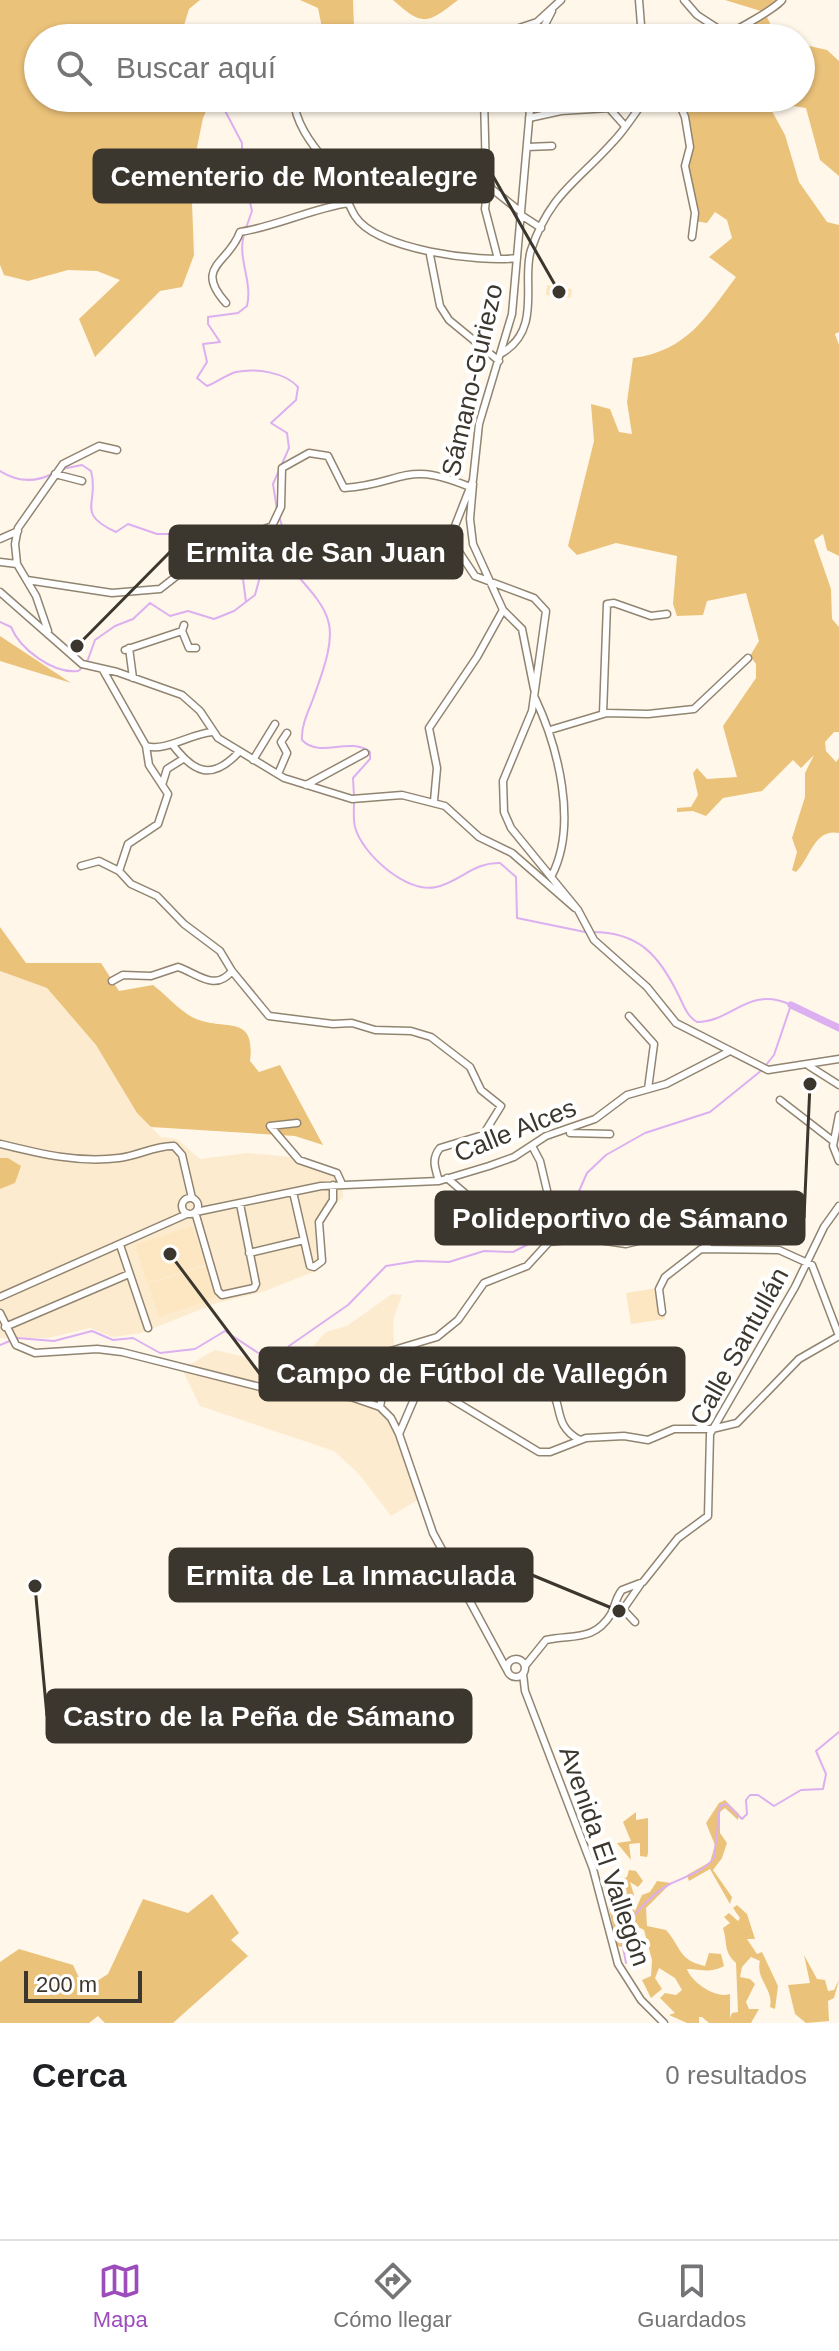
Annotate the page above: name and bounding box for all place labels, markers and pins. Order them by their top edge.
callout: Cementerio de Montealegre [94,150,493,202]
callout: Ermita de San Juan [170,526,462,578]
callout: Polideportivo de Sámano [436,1192,804,1244]
callout: Campo de Fútbol de Vallegón [260,1348,684,1400]
callout: Ermita de La Inmaculada [170,1549,532,1601]
callout: Castro de la Peña de Sámano [47,1690,471,1742]

